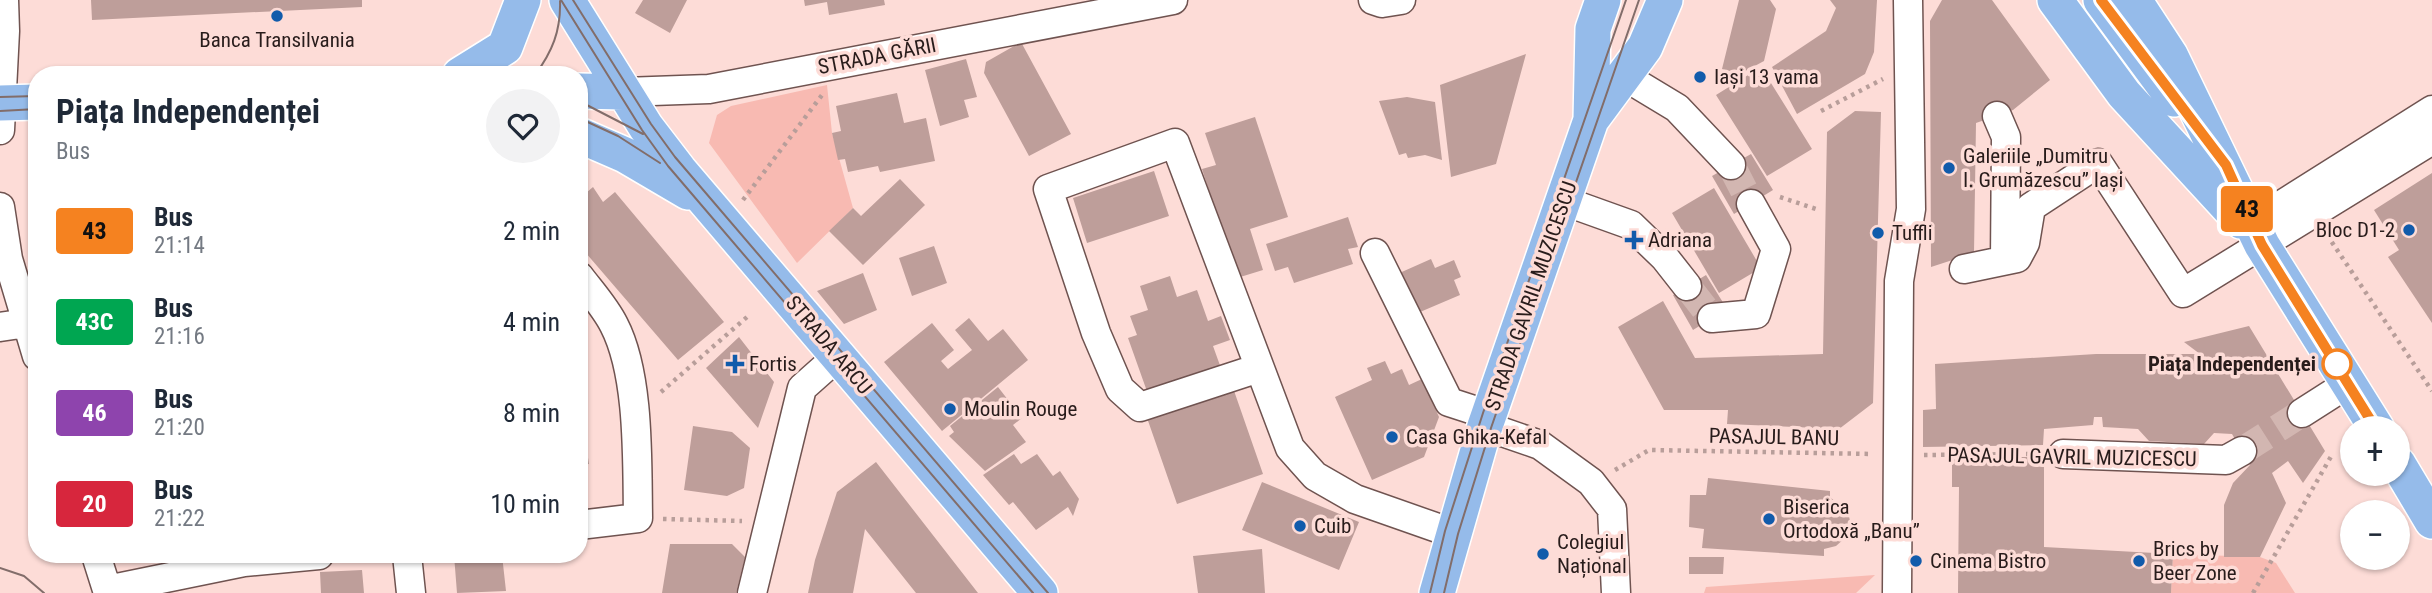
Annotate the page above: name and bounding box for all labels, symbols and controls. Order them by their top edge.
marker: Banca Transilvania [269,8,285,24]
place label: Banca Transilvania [199,28,355,52]
street label: STRADA GĂRII [816,33,938,79]
place label: Iași 13 vama [1714,65,1819,89]
marker: Iași 13 vama [1692,69,1708,85]
button: heart [486,89,560,163]
text: Piața Independenței [56,92,320,131]
text: Bus [56,138,90,165]
place label: Galeriile „Dumitru I. Grumăzescu” Iași [1963,144,2123,192]
marker: Galeriile „Dumitru I. Grumăzescu” Iași [1941,160,1957,176]
street label: STRADA GAVRIL MUZICESCU [1480,178,1582,414]
line badge: 43 [2216,186,2278,232]
text: 43 [2235,195,2259,223]
text: Bus [154,202,193,232]
text: 2 min [503,216,560,246]
text: 43 [82,217,107,245]
place label: Bloc D1-2 [2316,218,2395,242]
place label: Tuffli [1892,221,1933,245]
marker: Bloc D1-2 [2401,222,2417,238]
marker: Tuffli [1870,225,1886,241]
place label: Adriana [1648,228,1712,252]
text: 21:14 [154,232,205,259]
marker: Adriana [1626,232,1642,248]
street label: STRADA ARCU [781,291,877,399]
text: Bus [154,293,193,323]
text: 4 min [503,307,560,337]
text: 43C [76,308,113,336]
text: 21:16 [154,323,205,350]
marker: Piața Independenței [2322,349,2352,379]
place label: Fortis [749,352,797,376]
place label: Piața Independenței [2148,352,2316,376]
marker: Fortis [727,356,743,372]
text: Bus [154,384,193,414]
place label: Moulin Rouge [964,397,1077,421]
text: 8 min [503,398,560,428]
text: 46 [82,399,107,427]
marker: Moulin Rouge [942,401,958,417]
text: 21:20 [154,414,205,441]
map controls [2340,416,2410,570]
button: + [2340,416,2410,486]
street label: PASAJUL BANU [1709,424,1839,450]
place label: Casa Ghika-Kefal [1406,425,1547,449]
marker: Casa Ghika-Kefal [1384,429,1400,445]
street label: PASAJUL GAVRIL MUZICESCU [1947,443,2197,471]
text: Bus [154,475,193,505]
text: 10 min [490,489,560,519]
text: 20 [82,490,107,518]
place label: Biserica Ortodoxă „Banu” [1783,495,1920,543]
button: − [2340,500,2410,570]
text: 21:22 [154,505,205,532]
marker: Biserica Ortodoxă „Banu” [1761,511,1777,527]
place label: Cuib [1314,514,1351,538]
marker: Cuib [1292,518,1308,534]
place label: Colegiul Național [1557,530,1627,579]
place label: Brics by Beer Zone [2153,537,2237,585]
marker: Colegiul Național [1535,546,1551,562]
place label: Cinema Bistro [1930,549,2046,573]
marker: Cinema Bistro [1908,553,1924,569]
marker: Brics by Beer Zone [2131,553,2147,569]

